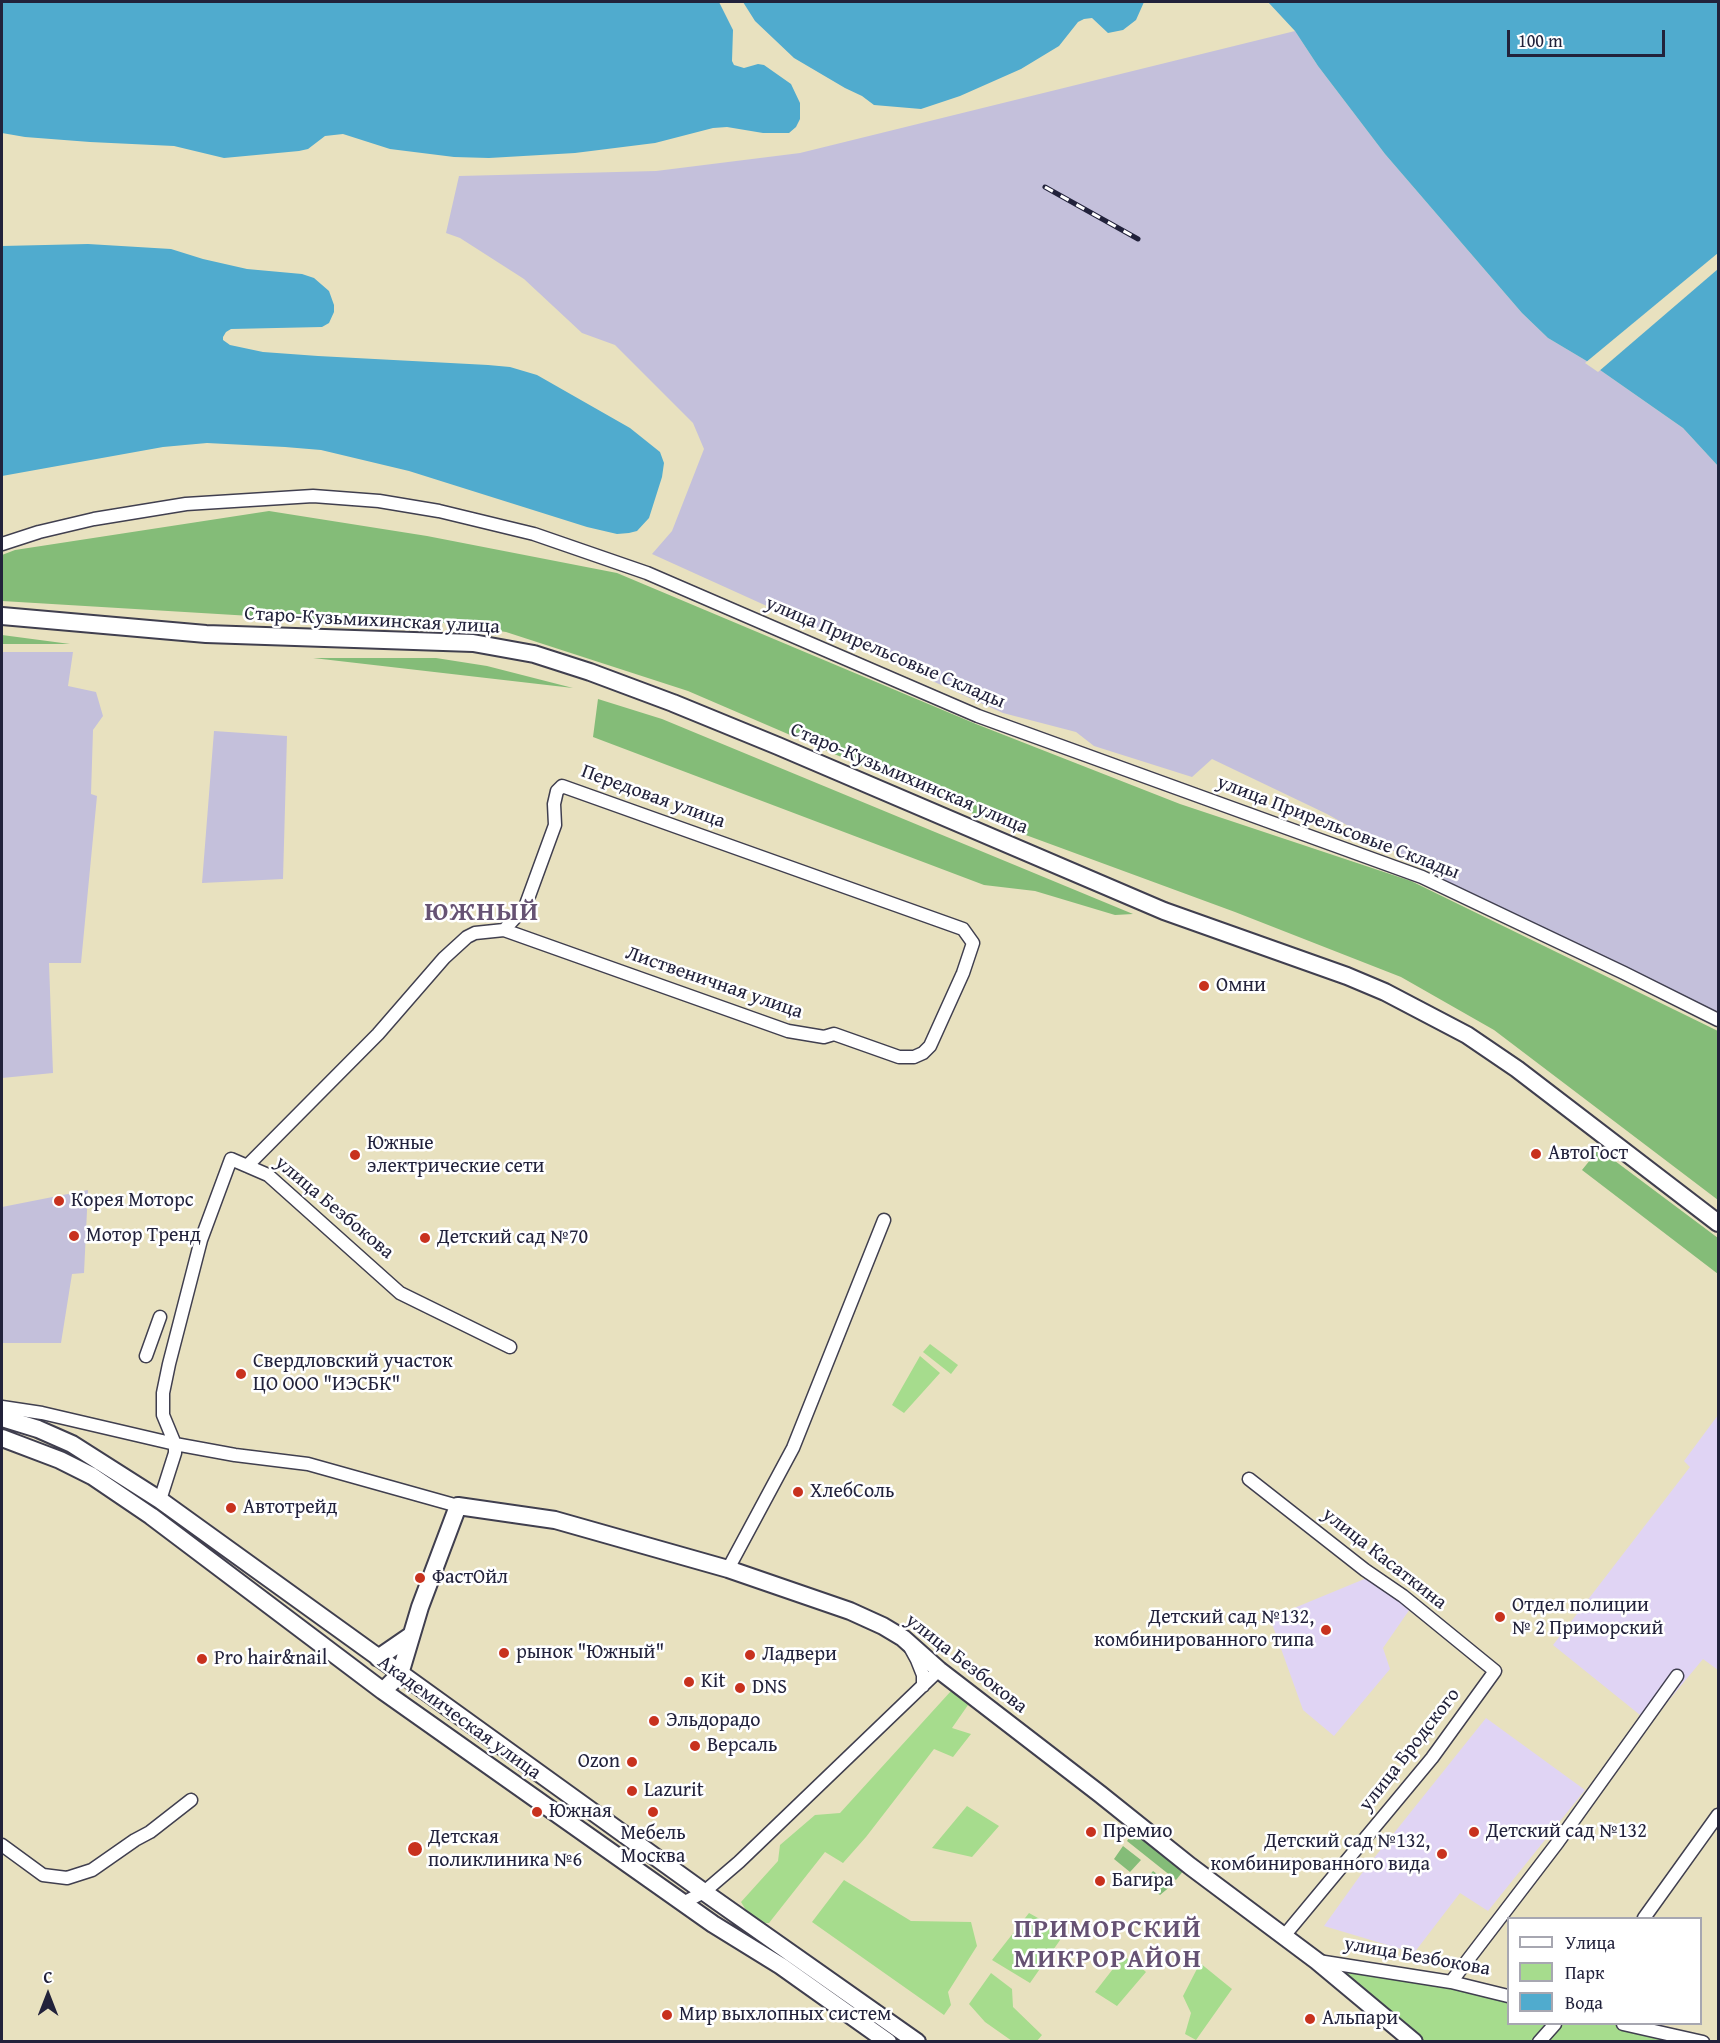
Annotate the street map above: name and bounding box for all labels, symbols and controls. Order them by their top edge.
scale bar [1510,18,1668,56]
text: 100 m [1518,27,1563,54]
street label: улица Прирельсовые Склады [762,592,1008,714]
street label: Старо-Кузьмихинская улица [244,602,500,640]
street label: Старо-Кузьмихинская улица [787,718,1031,840]
street label: Передовая улица [578,760,728,834]
street label: улица Прирельсовые Склады [1213,771,1463,885]
district label: ЮЖНЫЙ [424,897,540,929]
street label: Лиственичная улица [622,941,806,1025]
place label: Омни [1216,974,1266,998]
marker: Омни [1197,979,1211,993]
place label: Южные электрические сети [367,1132,544,1179]
place label: АвтоГост [1548,1142,1628,1166]
marker: АвтоГост [1529,1147,1543,1161]
marker: Южные электрические сети [348,1148,362,1162]
street label: улица Безбокова [270,1151,398,1265]
place label: Корея Моторс [71,1189,194,1213]
marker: Корея Моторс [52,1194,66,1208]
place label: Мотор Тренд [86,1224,201,1248]
place label: Детский сад №70 [437,1226,588,1250]
marker: Мотор Тренд [67,1229,81,1243]
marker: Детский сад №70 [418,1231,432,1245]
place label: Свердловский участок ЦО ООО "ИЭСБК" [253,1350,453,1397]
marker: Свердловский участок ЦО ООО "ИЭСБК" [234,1367,248,1381]
place label: ХлебСоль [810,1480,895,1504]
marker: ХлебСоль [791,1485,805,1499]
place label: Автотрейд [243,1496,337,1520]
marker: Автотрейд [224,1501,238,1515]
street label: улица Касаткина [1317,1503,1451,1615]
place label: ФастОйл [432,1566,508,1590]
marker: ФастОйл [413,1571,427,1585]
place label: Отдел полиции № 2 Приморский [1512,1594,1663,1641]
place label: Детский сад №132, комбинированного типа [1094,1606,1314,1653]
street label: улица Безбокова [900,1609,1032,1719]
marker: Отдел полиции № 2 Приморский [1493,1610,1507,1624]
marker: Детский сад №132, комбинированного типа [1319,1623,1333,1637]
place label: рынок "Южный" [516,1641,664,1665]
place label: Ладвери [762,1643,837,1667]
marker: рынок "Южный" [497,1646,511,1660]
place label: Pro hair&nail [214,1647,327,1671]
marker: Ладвери [743,1648,757,1662]
street label: Академическая улица [373,1651,545,1785]
marker: Pro hair&nail [195,1652,209,1666]
place label: Kit [701,1670,726,1694]
marker: Kit [682,1675,696,1689]
place label: DNS [752,1676,787,1700]
marker: DNS [733,1681,747,1695]
street label: улица Бродского [1354,1684,1466,1816]
place label: Эльдорадо [666,1709,760,1733]
marker: Эльдорадо [647,1714,661,1728]
place label: Версаль [707,1734,777,1758]
marker: Версаль [688,1739,702,1753]
place label: Ozon [578,1750,620,1774]
marker: Ozon [625,1755,639,1769]
place label: Lazurit [644,1779,704,1803]
marker: Lazurit [625,1784,639,1798]
place label: Южная [549,1800,612,1824]
marker: Южная [530,1805,544,1819]
marker: Мебель Москва [646,1805,660,1819]
place label: Премио [1103,1820,1172,1844]
place label: Детский сад №132 [1486,1820,1647,1844]
place label: Мебель Москва [620,1822,686,1869]
marker: Премио [1084,1825,1098,1839]
marker: Детский сад №132 [1467,1825,1481,1839]
place label: Детская поликлиника №6 [428,1826,582,1873]
place label: Детский сад №132, комбинированного вида [1211,1830,1430,1877]
marker: Детская поликлиника №6 [406,1840,424,1858]
marker: Детский сад №132, комбинированного вида [1435,1847,1449,1861]
place label: Багира [1112,1869,1174,1893]
marker: Багира [1093,1874,1107,1888]
district label: ПРИМОРСКИЙ МИКРОРАЙОН [1014,1914,1202,1976]
legend [1507,1917,1702,2025]
text: Улица [1565,1929,1615,1956]
street label: улица Безбокова [1342,1932,1492,1982]
text: Парк [1565,1959,1604,1986]
north arrow [18,1965,78,2025]
text: С [43,1965,53,1989]
text: Вода [1565,1989,1603,2016]
place label: Мир выхлопных систем [679,2003,891,2027]
place label: Альпари [1322,2007,1398,2031]
marker: Мир выхлопных систем [660,2008,674,2022]
marker: Альпари [1303,2012,1317,2026]

